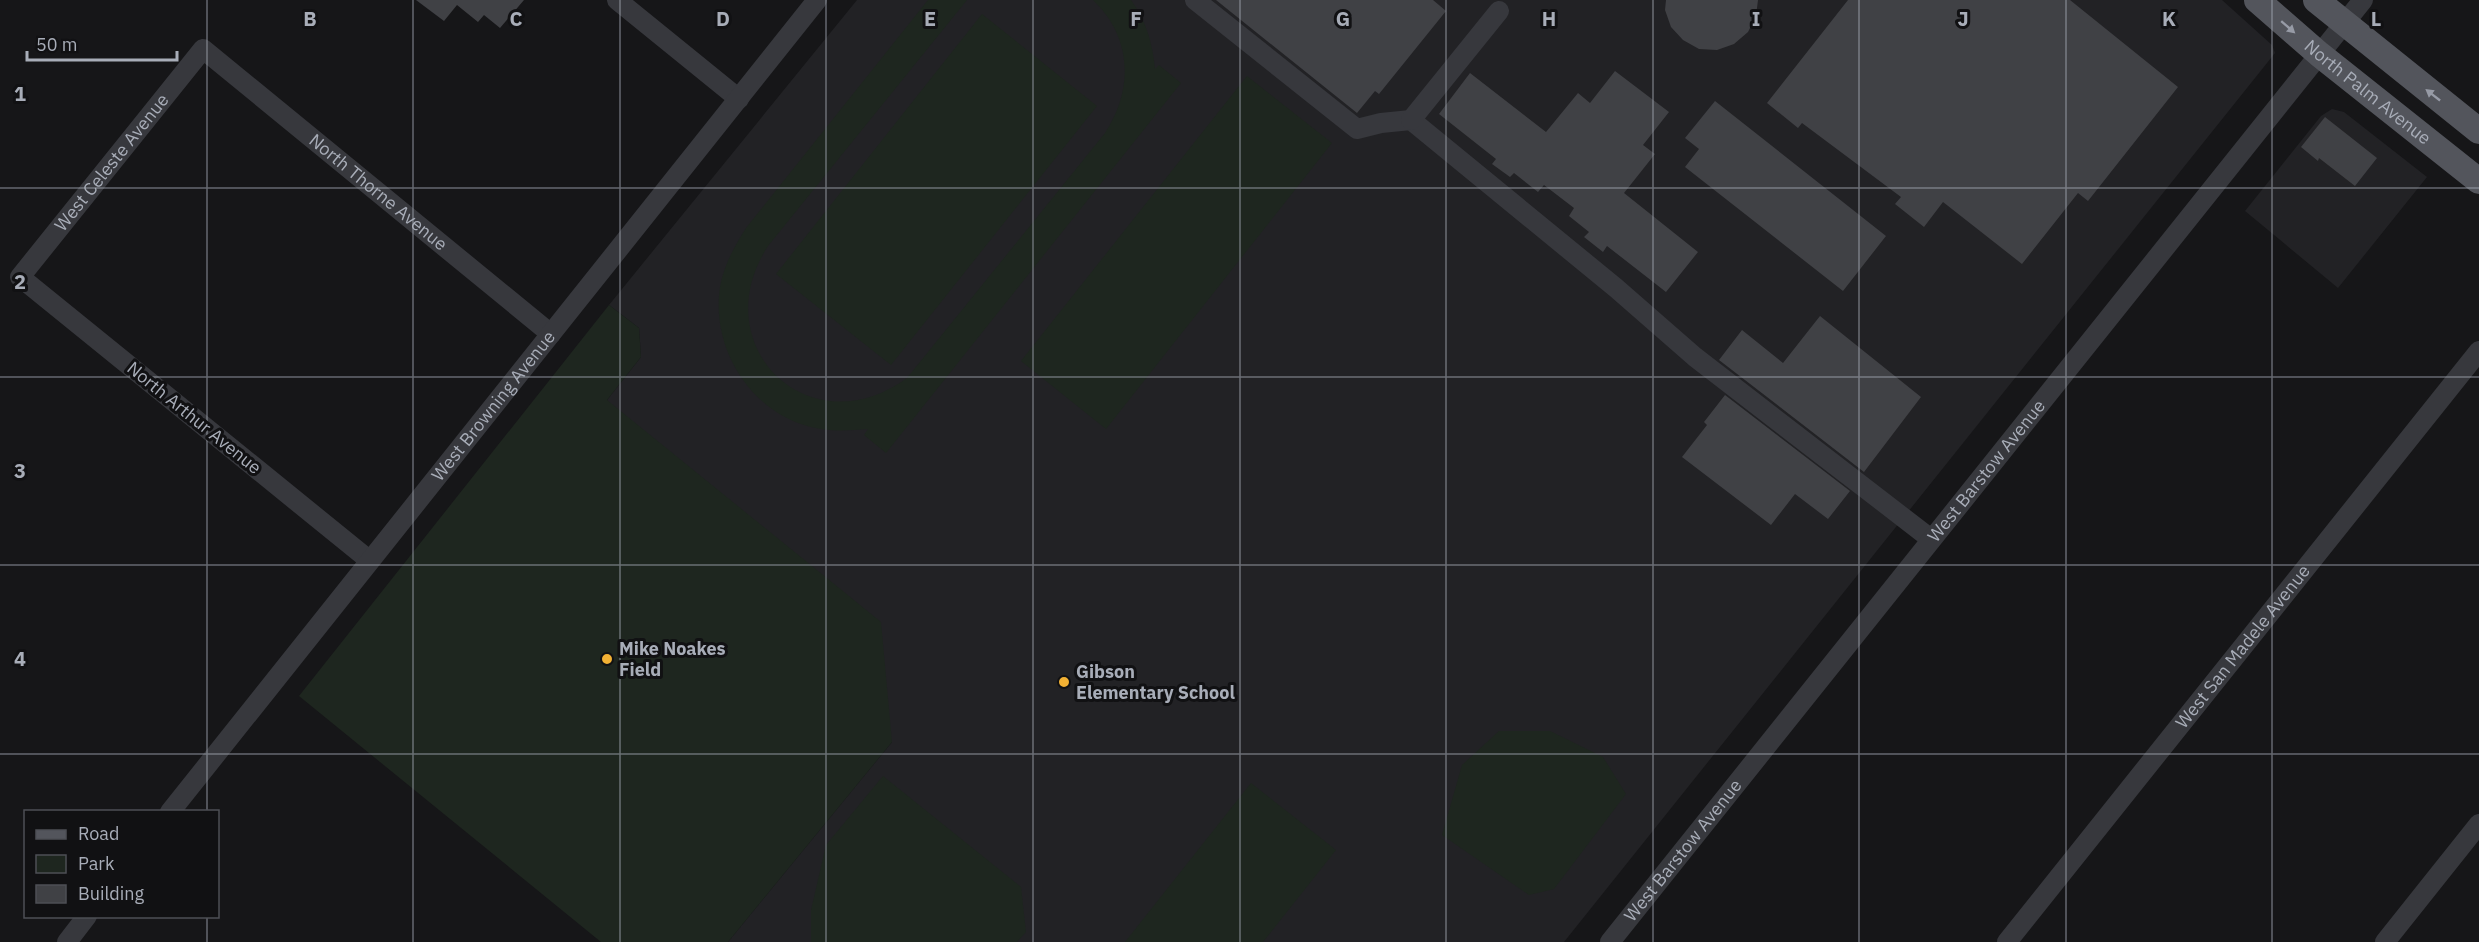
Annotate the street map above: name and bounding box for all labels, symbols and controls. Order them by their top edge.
text: B [303,5,317,32]
text: C [509,5,523,32]
text: D [716,5,730,32]
text: E [924,5,936,32]
text: F [1130,5,1142,32]
text: G [1336,5,1350,32]
text: H [1542,5,1556,32]
text: I [1752,5,1760,32]
text: J [1957,5,1969,32]
text: K [2162,5,2176,32]
text: L [2371,5,2381,32]
one-way arrow [2280,20,2295,33]
scale bar [27,24,177,62]
text: 50 m [36,33,78,56]
street label: North Palm Avenue [2300,34,2436,149]
text: 1 [14,80,26,107]
one-way arrow [2425,88,2441,101]
street label: West Celeste Avenue [49,89,174,236]
street label: North Thorne Avenue [305,129,452,255]
text: 2 [14,268,26,295]
street label: West Browning Avenue [426,326,560,486]
street label: North Arthur Avenue [122,356,266,479]
street label: West Barstow Avenue [1922,395,2050,547]
text: 3 [14,457,26,484]
street label: West San Madele Avenue [2170,560,2315,733]
place label: Mike Noakes Field [619,637,726,681]
text: 4 [14,645,26,672]
marker: Mike Noakes Field [600,652,614,666]
place label: Gibson Elementary School [1076,660,1235,704]
marker: Gibson Elementary School [1057,675,1071,689]
street label: West Barstow Avenue [1619,774,1747,926]
legend [24,810,219,918]
text: Road [78,822,119,845]
text: Park [78,852,115,875]
text: Building [78,882,145,905]

